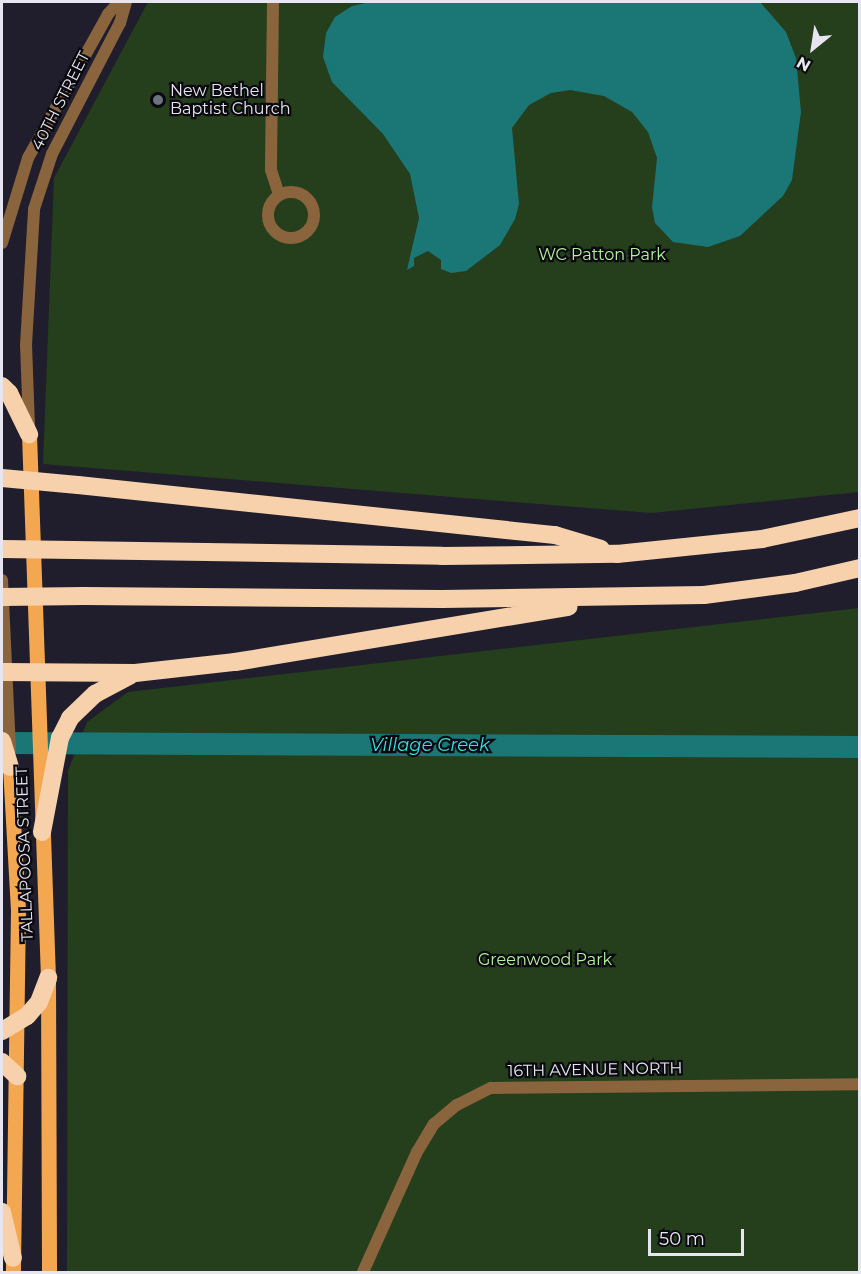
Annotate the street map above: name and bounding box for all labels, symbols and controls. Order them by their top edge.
north arrow [783,18,843,78]
street label: 40TH STREET [28,48,94,154]
text: N [793,53,814,75]
place label: New Bethel Baptist Church [170,81,290,119]
marker: New Bethel Baptist Church [151,93,165,107]
park label: WC Patton Park [538,245,666,265]
water label: Village Creek [370,734,490,756]
street label: TALLAPOOSA STREET [12,766,38,942]
park label: Greenwood Park [478,950,612,970]
street label: 16TH AVENUE NORTH [507,1059,683,1081]
scale bar [651,1217,747,1255]
text: 50 m [659,1228,705,1250]

